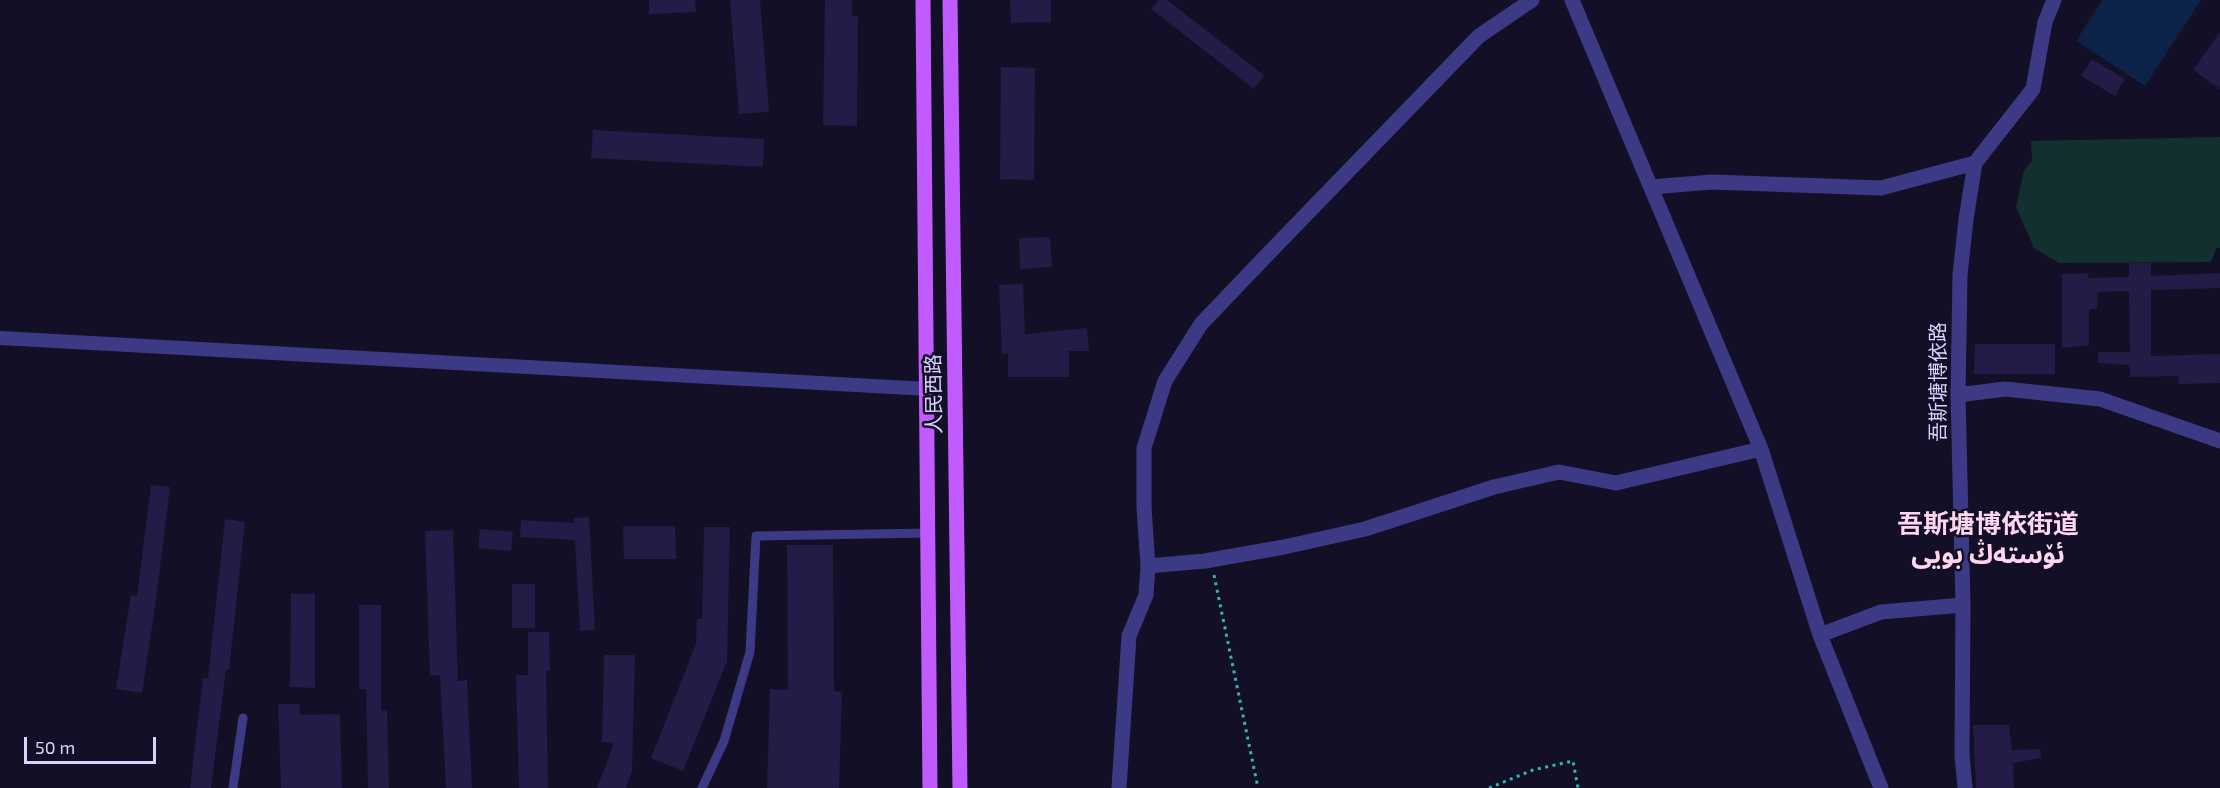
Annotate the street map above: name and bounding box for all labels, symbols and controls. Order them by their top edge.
street label: 吾斯塘博依路 [1926,322,1950,442]
street label: 人民西路 [921,354,947,434]
district label: 吾斯塘博依街道 ئۆستەڭ بويى [1897,508,2079,570]
scale bar [27,725,159,763]
text: 50 m [35,736,75,758]

